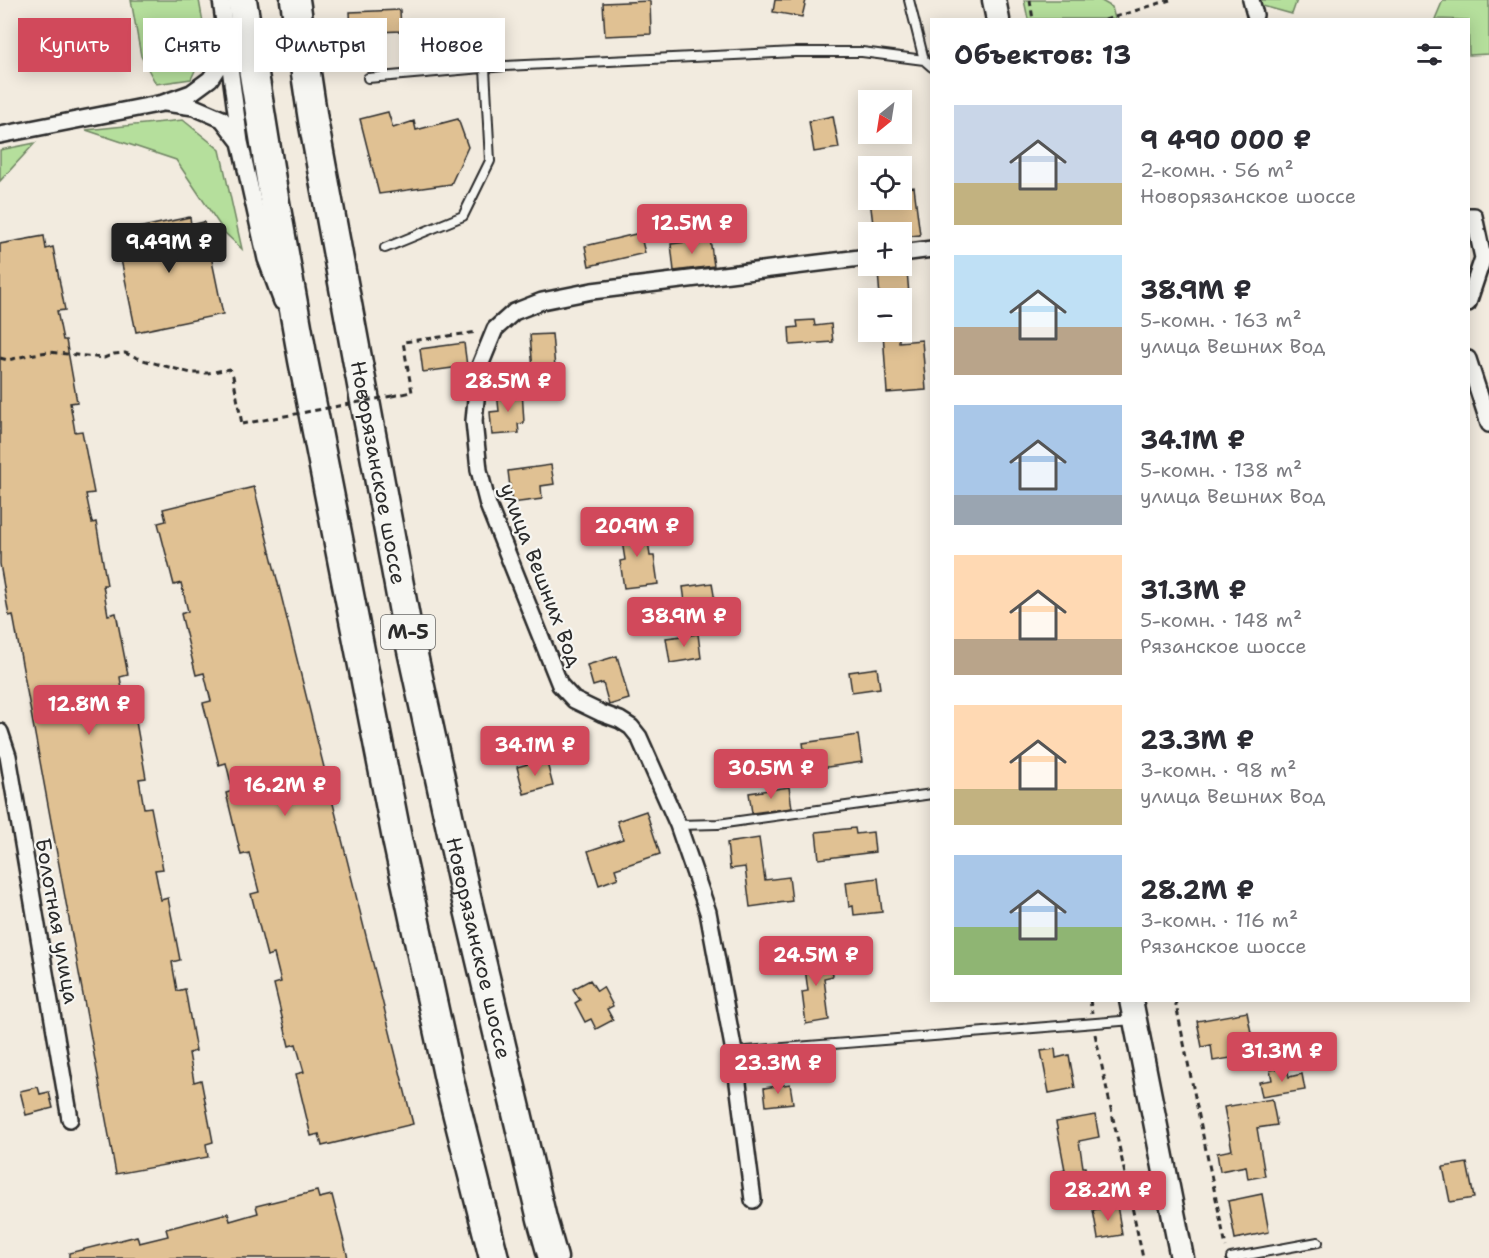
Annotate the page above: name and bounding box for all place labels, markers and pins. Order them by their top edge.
pin: 12.5M ₽ [637,204,747,255]
pin: 9.49M ₽ [114,223,224,274]
pin: 28.5M ₽ [453,362,563,413]
pin: 20.9M ₽ [582,507,692,558]
pin: 38.9M ₽ [629,597,739,648]
pin: 12.8M ₽ [34,685,144,736]
pin: 34.1M ₽ [480,726,590,777]
pin: 30.5M ₽ [716,749,826,800]
pin: 16.2M ₽ [230,766,340,817]
pin: 24.5M ₽ [761,936,871,987]
pin: 31.3M ₽ [1227,1032,1337,1083]
pin: 23.3M ₽ [723,1044,833,1095]
pin: 28.2M ₽ [1053,1171,1163,1222]

